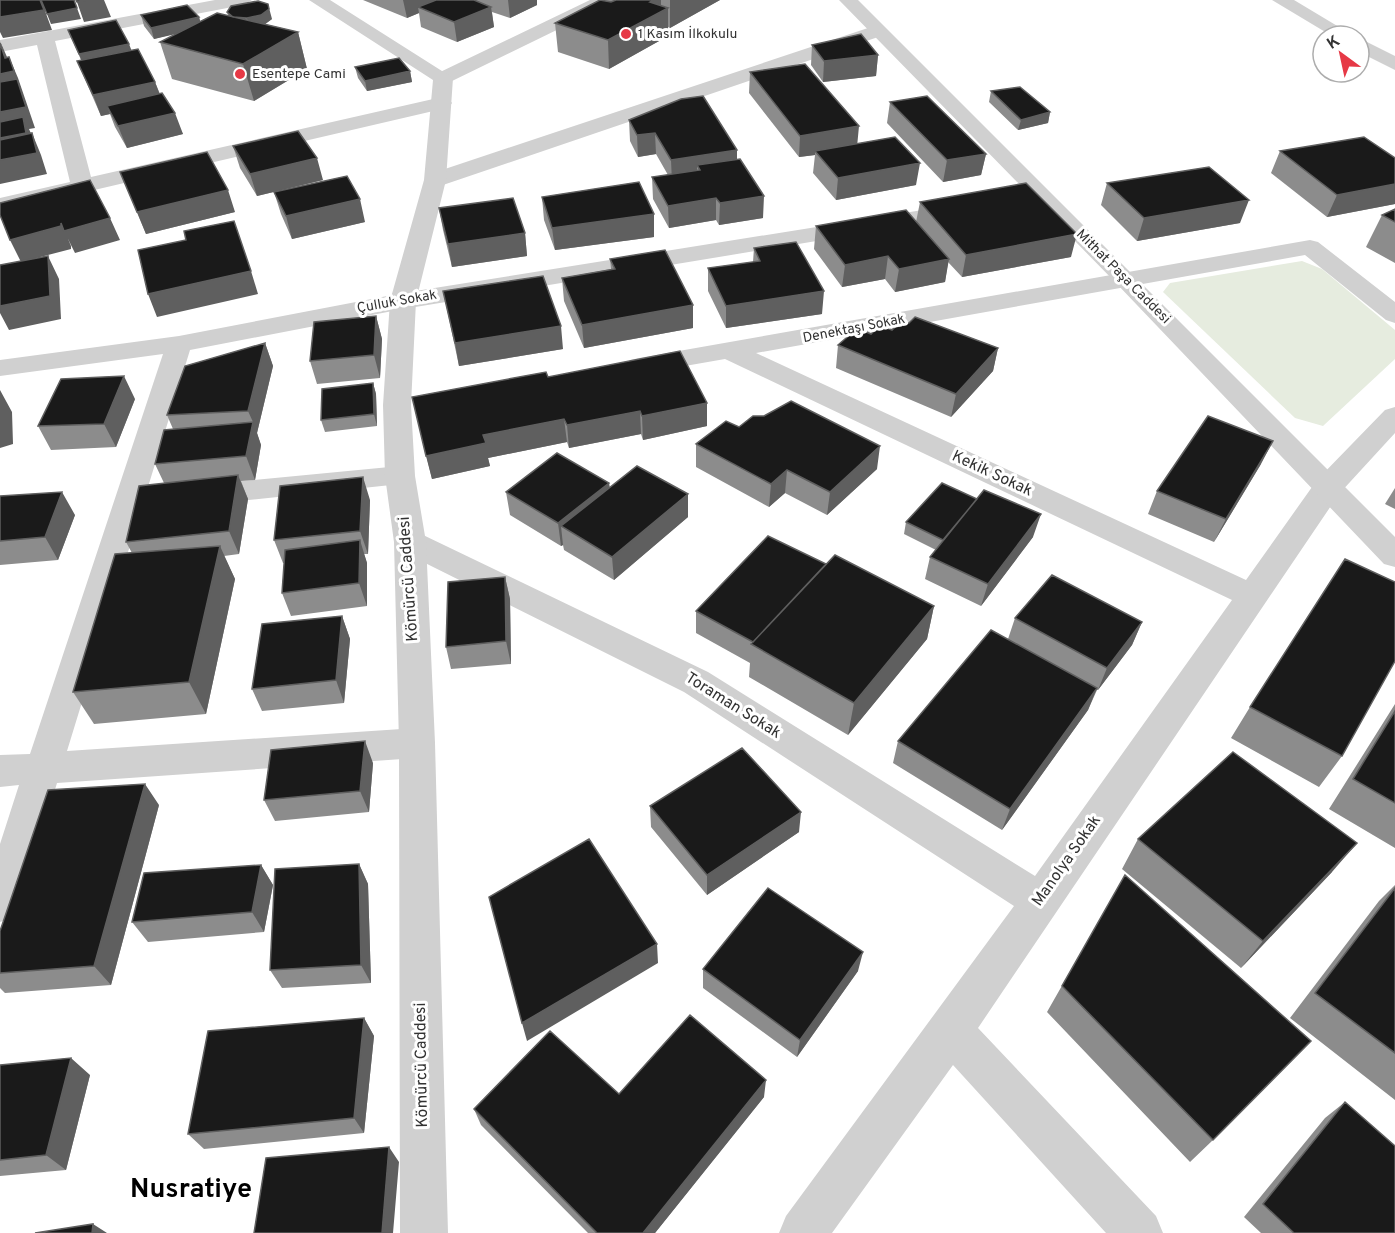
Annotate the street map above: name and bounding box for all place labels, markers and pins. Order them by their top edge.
place label: 1 Kasım İlkokulu [638,25,737,43]
marker: 1 Kasım İlkokulu [619,27,633,41]
place label: Esentepe Cami [252,66,346,83]
marker: Esentepe Cami [233,67,247,81]

